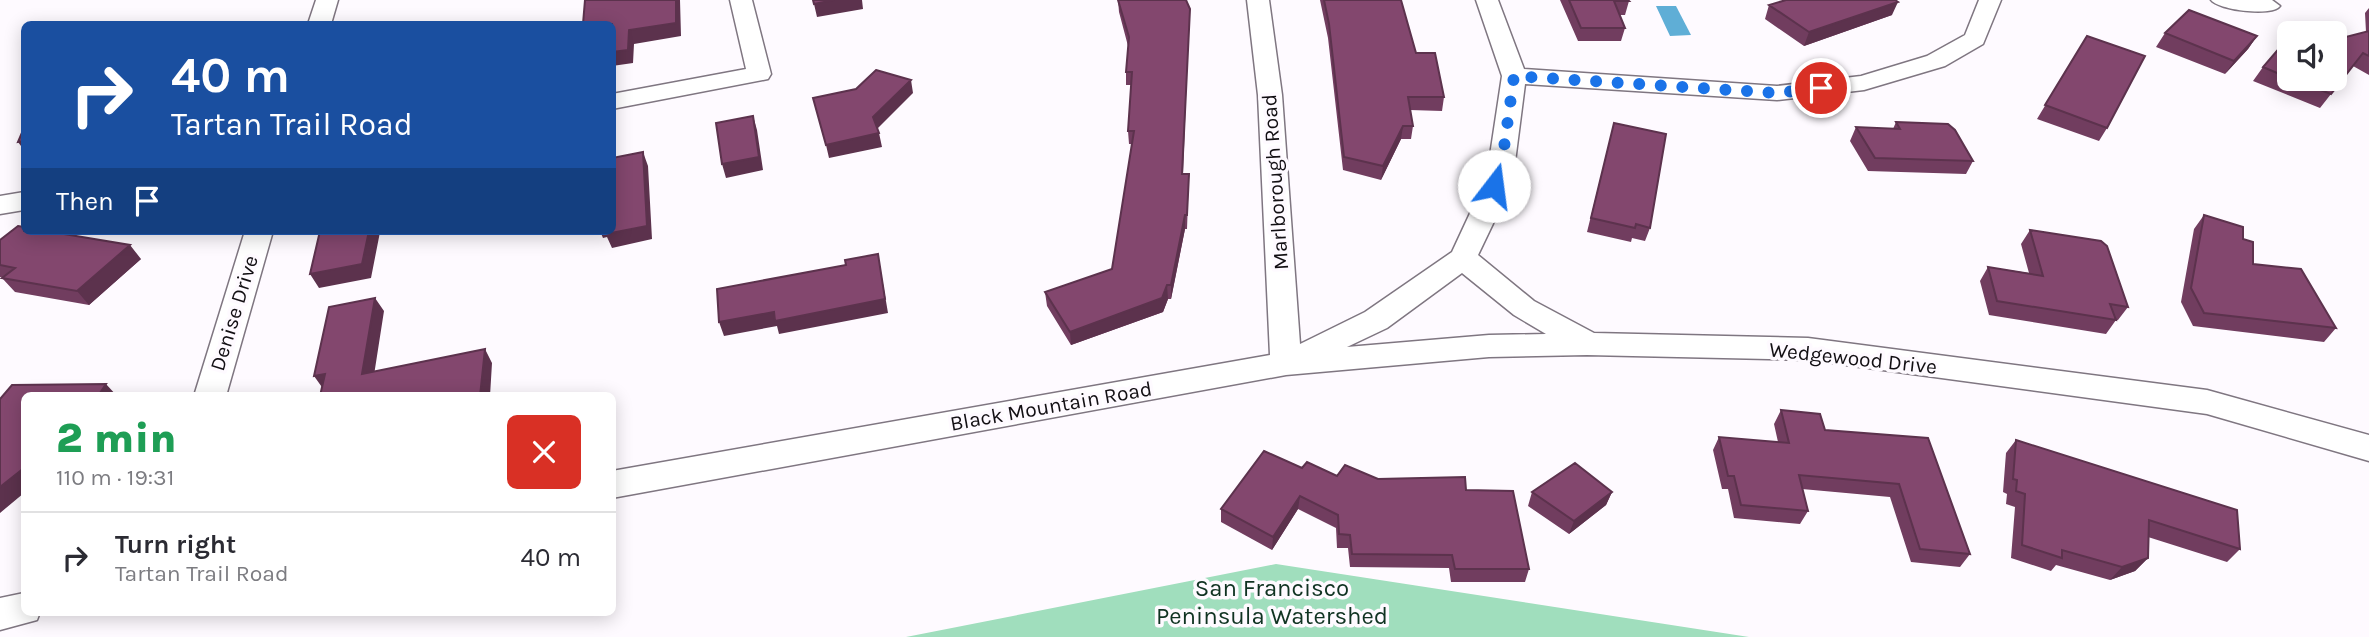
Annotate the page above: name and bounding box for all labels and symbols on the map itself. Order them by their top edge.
pin [1791,58,1851,118]
street label: Marlborough Road [1257,93,1293,271]
position arrow [1457,149,1531,223]
street label: Denise Drive [205,252,263,374]
street label: Wedgewood Drive [1768,337,1938,379]
street label: Black Mountain Road [948,376,1154,436]
park label: San Francisco Peninsula Watershed [1156,574,1388,630]

